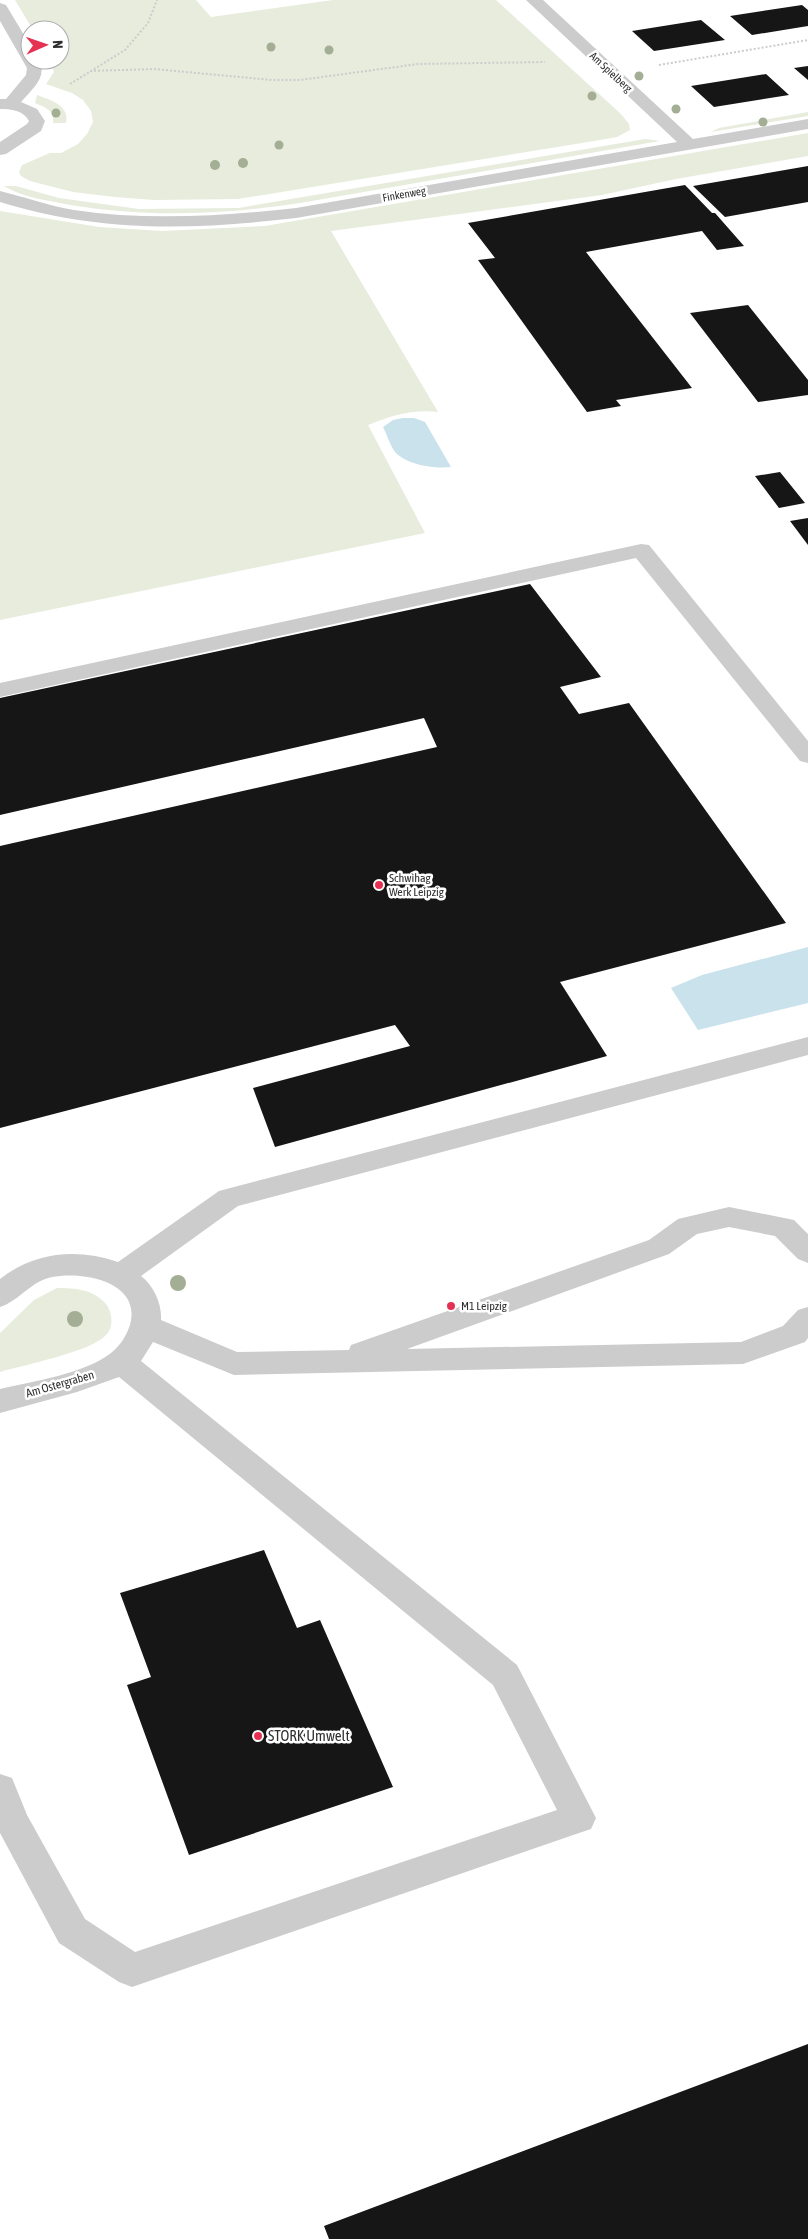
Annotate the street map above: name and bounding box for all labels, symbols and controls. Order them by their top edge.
north arrow [20,20,70,70]
text: N [50,40,66,49]
street label: Am Spielberg [588,50,635,95]
street label: Finkenweg [382,184,427,204]
place label: Schwihag Werk Leipzig [389,871,445,899]
marker: Schwihag Werk Leipzig [373,879,385,891]
place label: M1 Leipzig [461,1299,508,1313]
marker: M1 Leipzig [445,1300,457,1312]
street label: Am Ostergraben [24,1368,96,1400]
place label: STORK Umwelt [268,1727,350,1744]
marker: STORK Umwelt [252,1730,264,1742]

